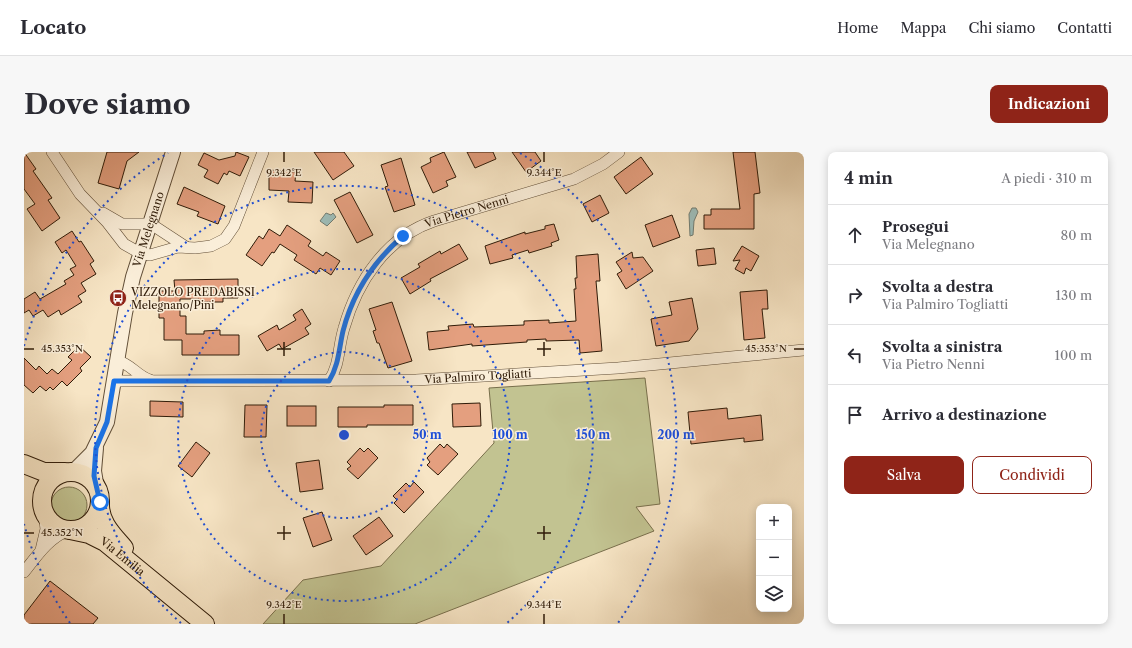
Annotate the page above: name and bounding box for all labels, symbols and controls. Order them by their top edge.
text: Locato [20,16,86,39]
text: Home [837,19,878,37]
text: Mappa [900,19,946,37]
text: Chi siamo [968,19,1035,37]
text: Contatti [1057,19,1112,37]
button: Indicazioni [990,85,1108,123]
text: Dove siamo [24,87,191,121]
text: 9.342°E [266,166,302,179]
text: 9.344°E [526,166,562,179]
text: 4 min [844,168,893,188]
text: A piedi · 310 m [1001,170,1092,186]
street label: Via Melegnano [129,190,167,270]
street label: Via Pietro Nenni [422,192,511,231]
text: Prosegui [882,217,949,236]
icon: ahead [844,224,866,246]
route end [394,227,412,245]
text: 80 m [1060,227,1092,243]
text: Via Melegnano [882,236,975,252]
text: Svolta a destra [882,277,993,296]
icon: right [844,284,866,306]
place label: VIZZOLO PREDABISSI Melegnano/Pini [130,285,255,312]
text: 130 m [1056,287,1092,303]
bus stop icon: VIZZOLO PREDABISSI Melegnano/Pini [108,288,128,308]
text: Via Palmiro Togliatti [882,296,1008,312]
text: Svolta a sinistra [882,337,1002,356]
text: 45.353°N [41,342,83,355]
text: 45.353°N [745,342,787,355]
icon: left [844,344,866,366]
text: 100 m [1054,347,1092,363]
text: Via Pietro Nenni [882,356,985,372]
street label: Via Palmiro Togliatti [423,366,532,387]
icon: arrive [844,404,866,426]
text: Arrivo a destinazione [882,405,1047,424]
text: 50 m [412,427,442,442]
text: 100 m [492,427,528,442]
text: 150 m [576,427,610,442]
text: 200 m [657,427,695,442]
centre of rings [337,428,351,442]
button: Salva [844,456,964,494]
button: Condividi [972,456,1092,494]
route start [91,493,109,511]
map controls [756,504,792,612]
button: + [756,504,792,540]
text: 45.352°N [41,526,83,539]
street label: Via Emilia [97,533,148,579]
button: − [756,540,792,576]
button: layers [756,576,792,612]
text: 9.342°E [266,598,302,611]
text: 9.344°E [526,598,562,611]

